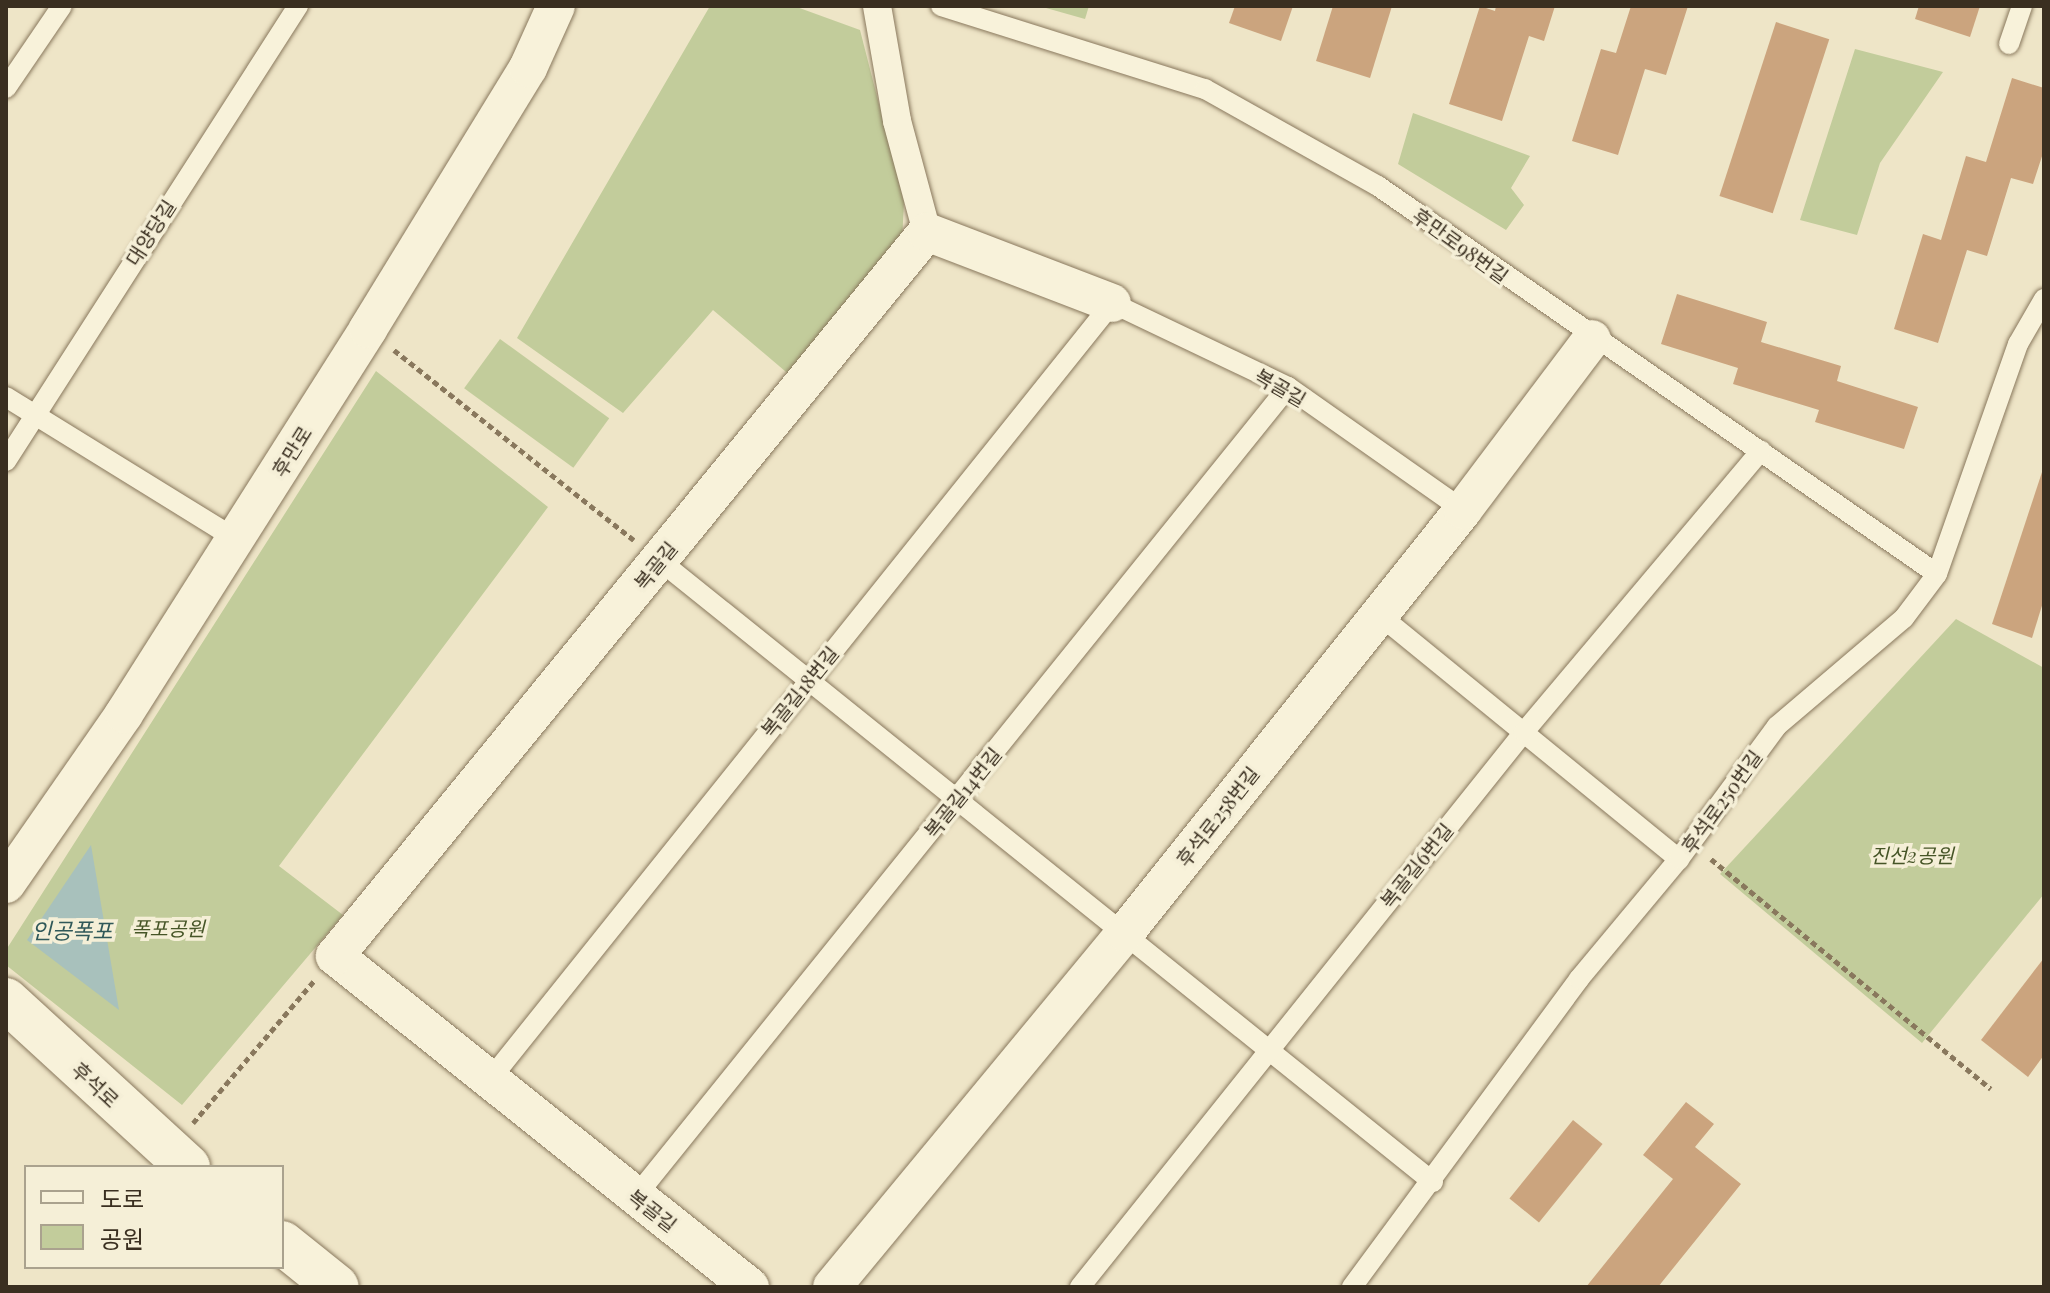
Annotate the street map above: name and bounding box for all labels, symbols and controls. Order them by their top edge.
street label: 대양당길 [120,195,180,269]
street label: 후만로98번길 [1408,202,1514,288]
street label: 복골길 [1251,363,1311,411]
street label: 후만로 [266,421,316,481]
street label: 복골길 [628,536,682,594]
street label: 복골길18번길 [755,641,843,741]
street label: 복골길14번길 [918,742,1006,842]
street label: 후석로250번길 [1675,745,1767,857]
street label: 후석로258번길 [1171,761,1263,871]
street label: 복골길6번길 [1374,818,1458,912]
park label: 진선2공원 [1870,842,1954,866]
park label: 폭포공원 [131,915,205,939]
water label: 인공폭포 [32,918,112,944]
street label: 후석로 [68,1056,124,1112]
legend [24,1165,284,1269]
text: 도로 [100,1182,144,1214]
street label: 복골길 [624,1184,682,1236]
text: 공원 [100,1222,144,1254]

